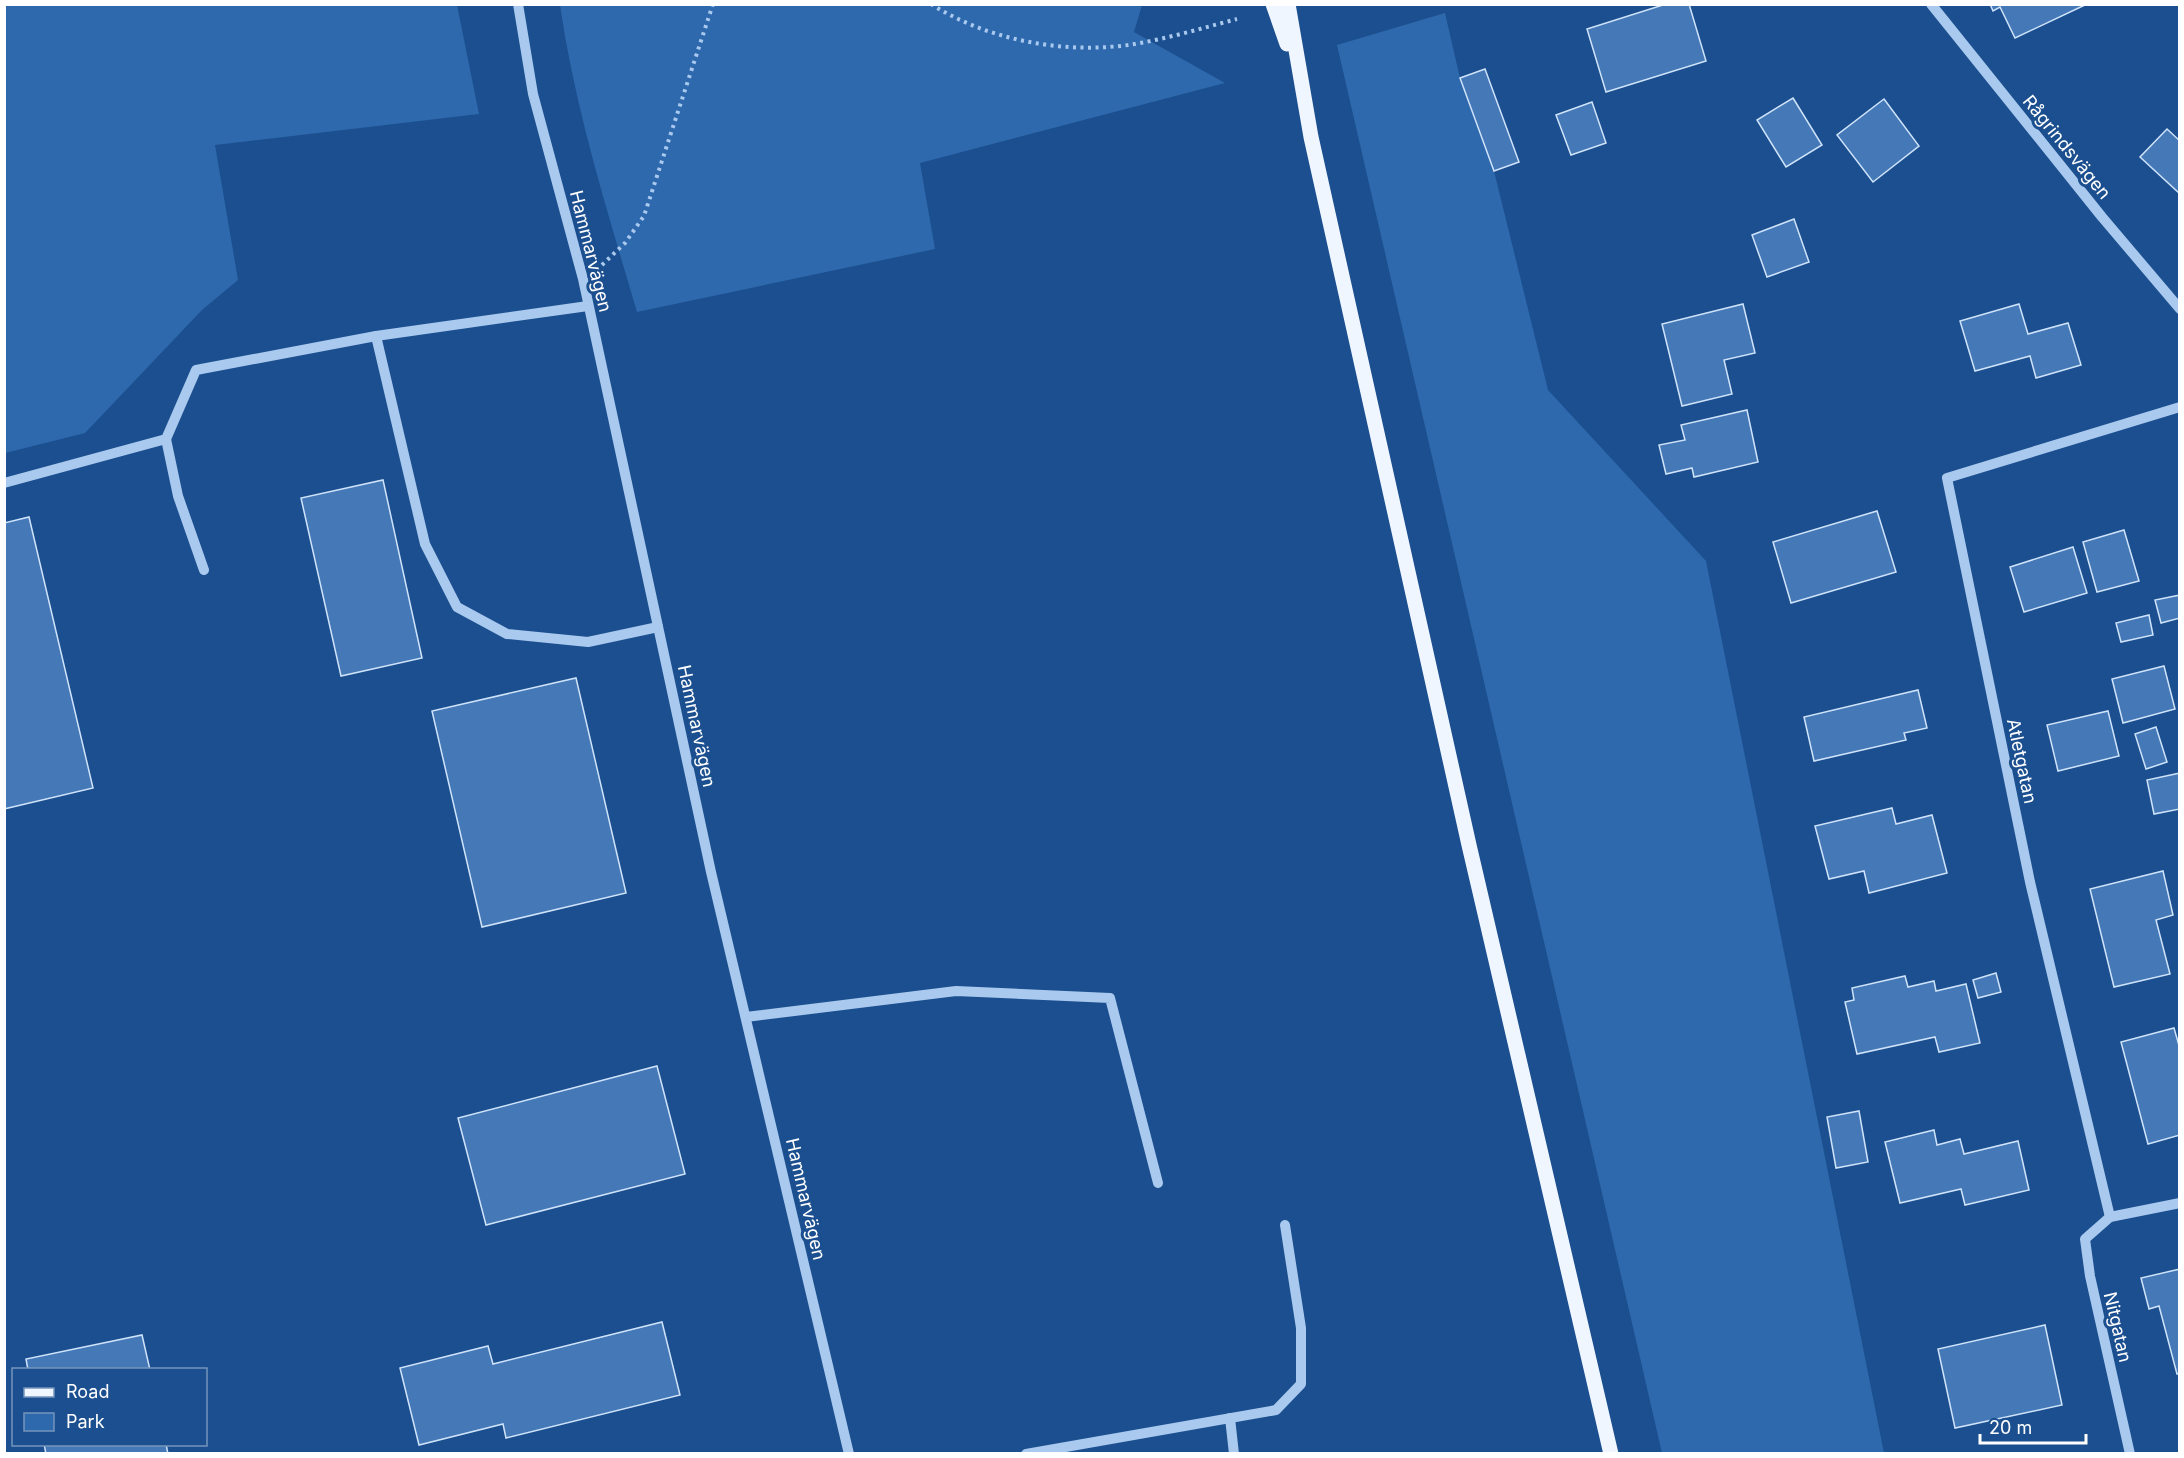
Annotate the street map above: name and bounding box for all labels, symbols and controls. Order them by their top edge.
street label: Rågrindsvägen [2019,91,2115,203]
street label: Hammarvägen [566,188,616,314]
street label: Hammarvägen [674,663,720,789]
street label: Atletgatan [2003,717,2041,805]
street label: Hammarvägen [782,1136,830,1262]
street label: Nitgatan [2100,1290,2136,1364]
legend [12,1368,207,1446]
text: Road [66,1381,109,1402]
scale bar [1980,1407,2086,1445]
text: Park [66,1411,105,1432]
text: 20 m [1989,1417,2032,1438]

